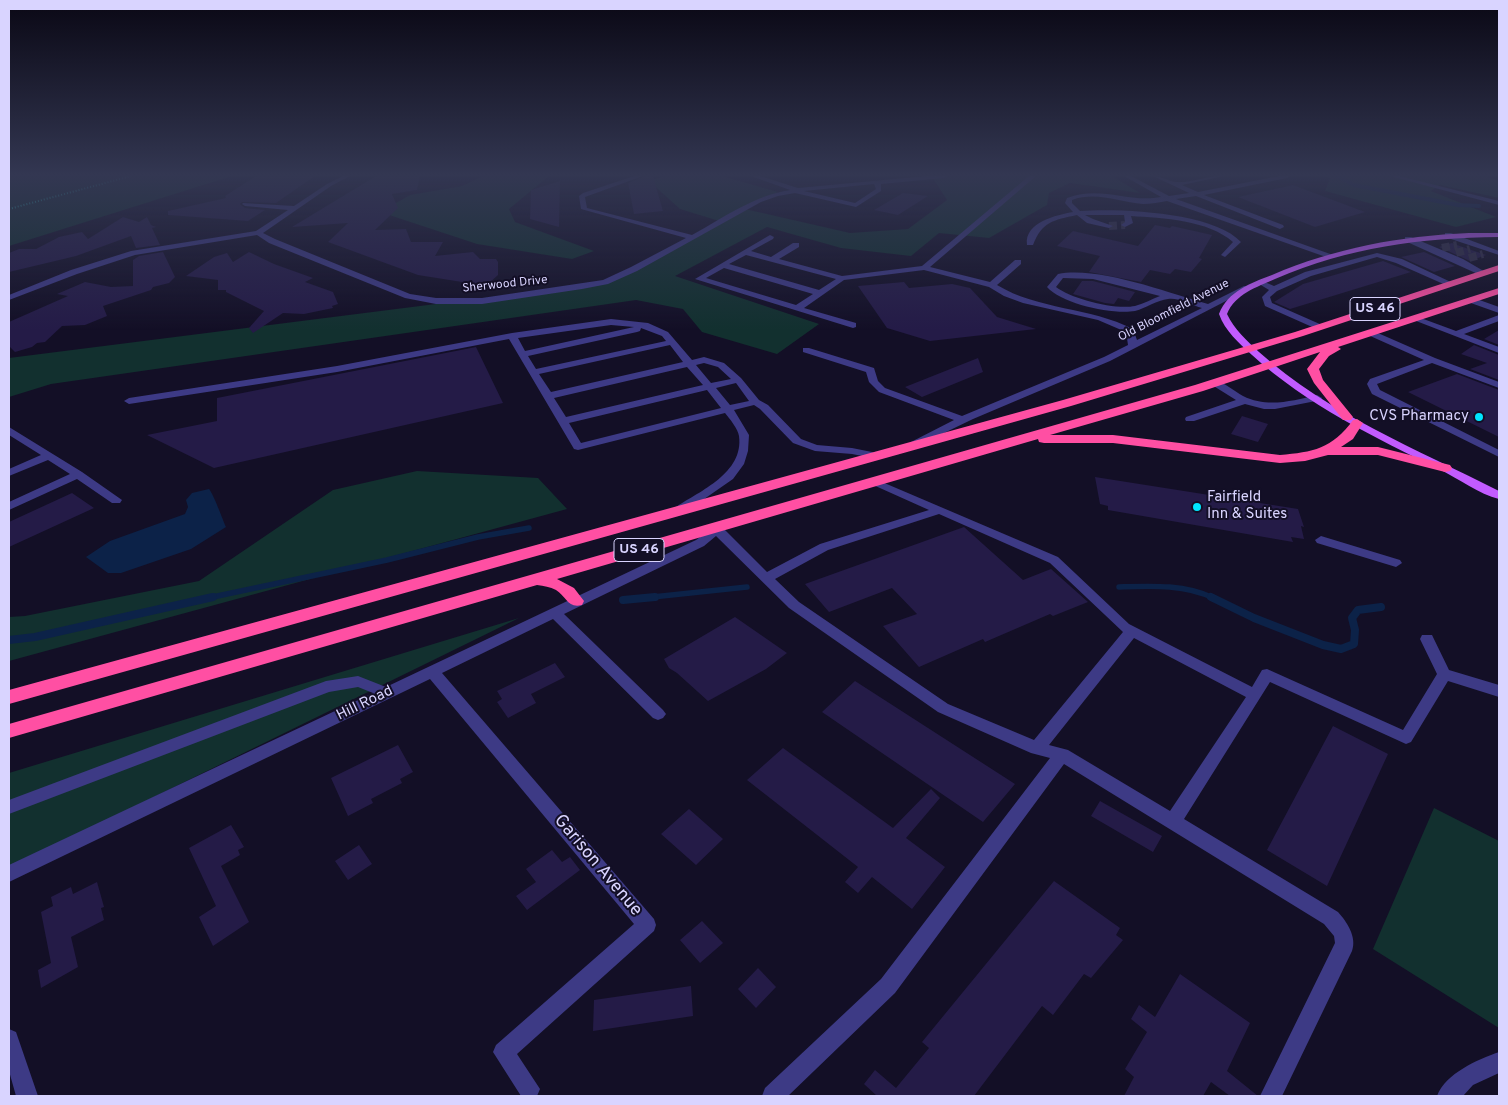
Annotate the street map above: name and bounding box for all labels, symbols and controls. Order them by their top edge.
street label: Sherwood Drive [462,273,548,297]
street label: Old Bloomfield Avenue [1116,277,1232,345]
road number: US 46 [1350,298,1400,320]
place label: CVS Pharmacy [1369,408,1469,426]
marker: CVS Pharmacy [1473,411,1485,423]
place label: Fairfield Inn & Suites [1207,489,1287,524]
marker: Fairfield Inn & Suites [1191,501,1203,513]
road number: US 46 [614,538,664,562]
street label: Hill Road [334,683,396,725]
street label: Garison Avenue [548,811,646,921]

